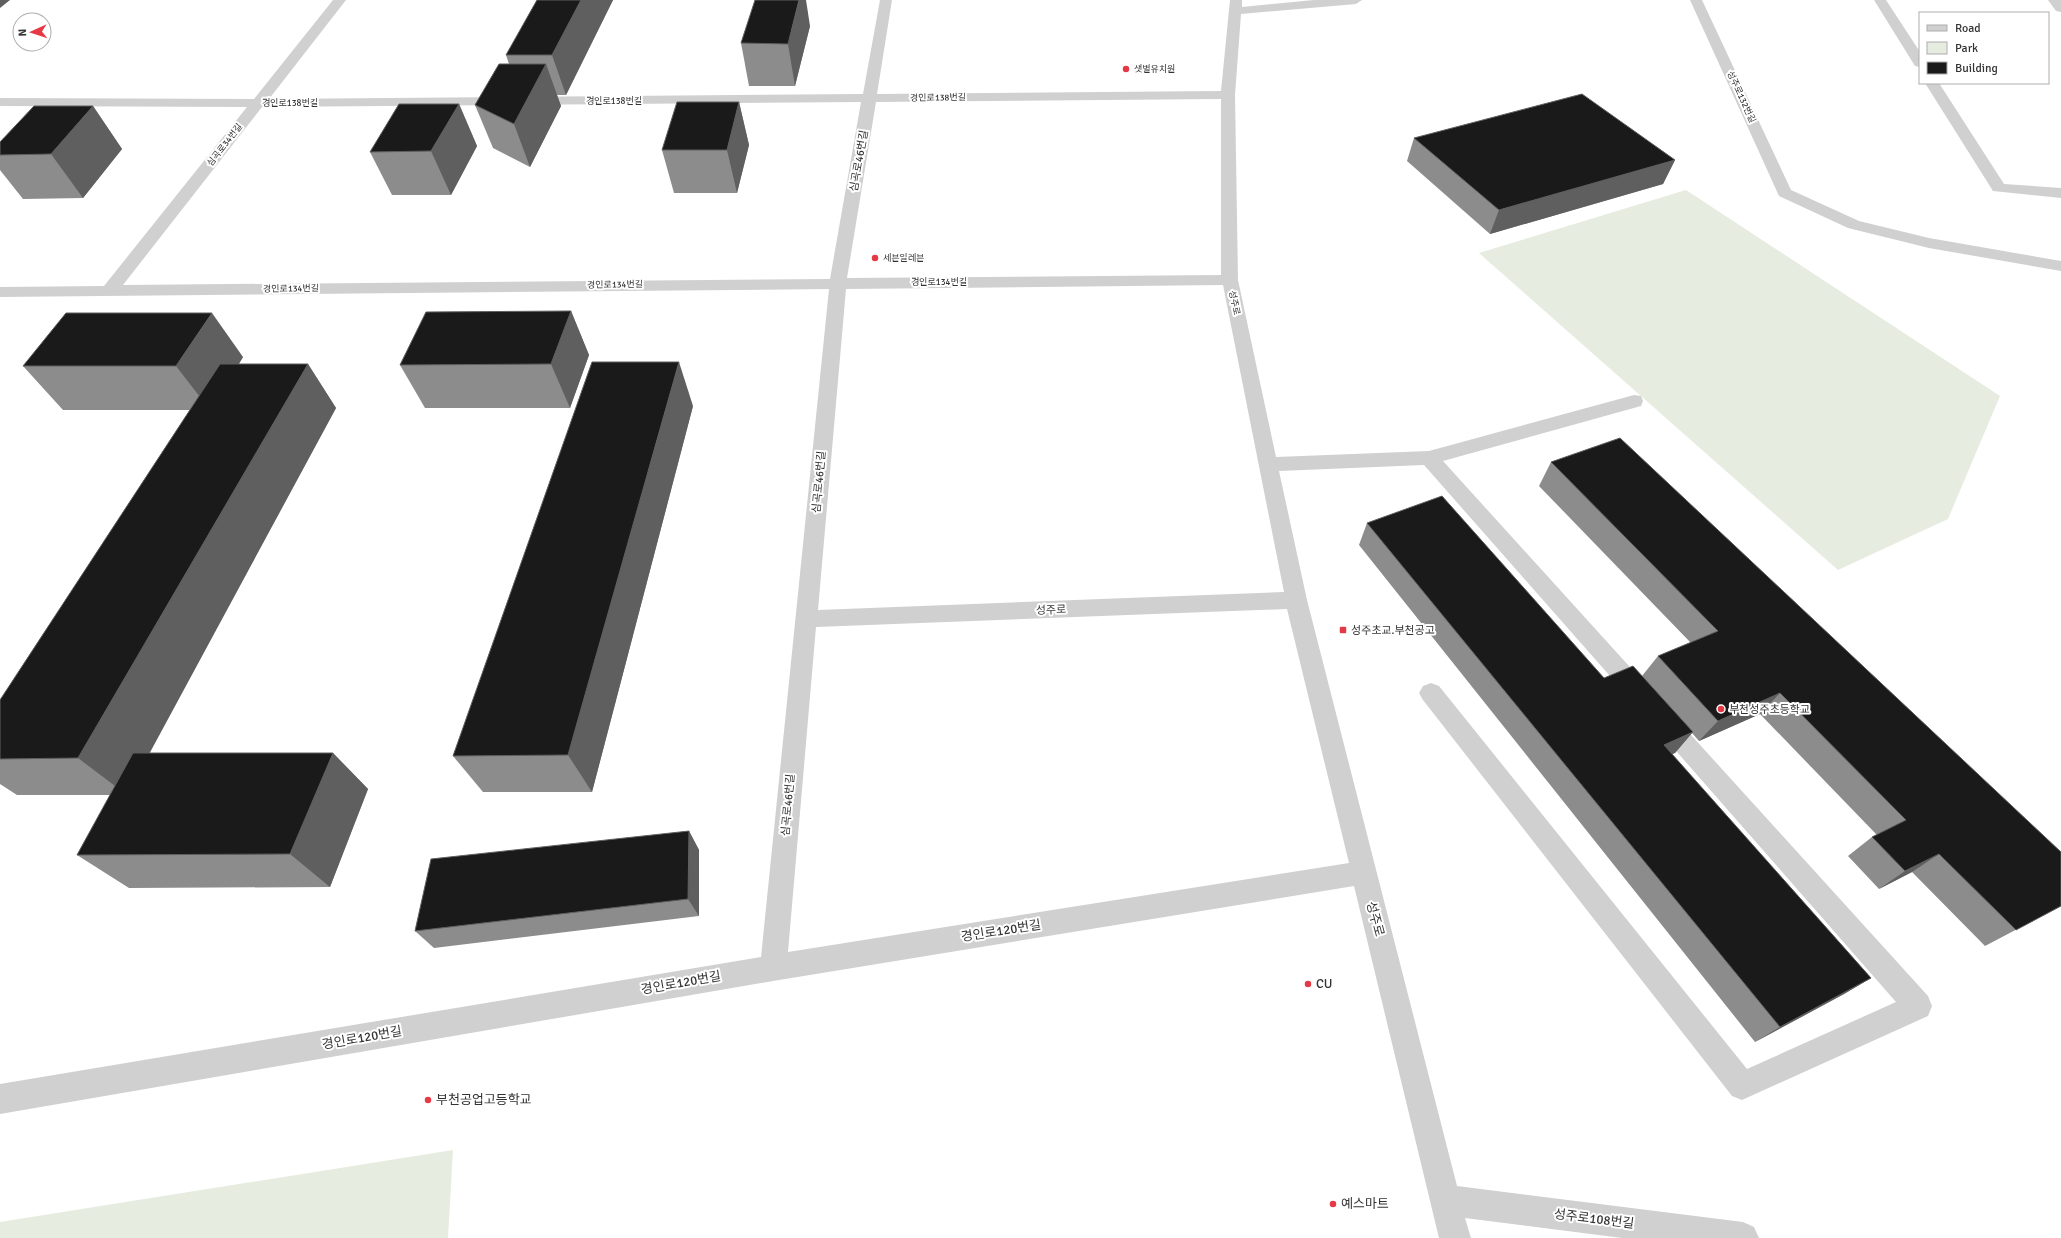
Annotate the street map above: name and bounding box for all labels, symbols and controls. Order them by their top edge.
north arrow [12,12,52,52]
legend [1919,12,2049,84]
text: Road [1955,21,1981,36]
text: N [16,28,29,37]
text: Park [1955,41,1978,56]
text: Building [1955,61,1998,76]
marker: 샛별유치원 [1121,64,1131,74]
place label: 샛별유치원 [1134,64,1175,75]
street label: 성주로132번길 [1724,69,1758,125]
street label: 경인로138번길 [910,92,966,104]
street label: 경인로138번길 [586,96,642,107]
street label: 경인로138번길 [262,98,318,109]
street label: 심곡로34번길 [205,121,245,169]
street label: 심곡로46번길 [847,129,871,193]
marker: 세븐일레븐 [870,253,880,263]
place label: 세븐일레븐 [883,253,924,264]
street label: 경인로134번길 [911,277,967,288]
street label: 경인로134번길 [587,279,643,291]
street label: 경인로134번길 [263,283,319,295]
street label: 성주로 [1226,290,1242,316]
street label: 심곡로46번길 [810,450,828,514]
street label: 성주로 [1036,603,1066,617]
place label: 성주초교.부천공고 [1351,624,1435,637]
marker: 성주초교.부천공고 [1338,625,1348,635]
place label: 부천성주초등학교 [1729,703,1810,716]
marker: 부천성주초등학교 [1716,704,1726,714]
street label: 심곡로46번길 [779,773,797,837]
street label: 성주로 [1363,900,1387,938]
street label: 경인로120번길 [960,917,1042,945]
street label: 경인로120번길 [640,968,722,998]
place label: CU [1316,976,1333,992]
marker: CU [1303,979,1313,989]
street label: 경인로120번길 [321,1023,403,1053]
place label: 부천공업고등학교 [436,1092,532,1108]
marker: 부천공업고등학교 [423,1095,433,1105]
place label: 예스마트 [1341,1196,1389,1212]
marker: 예스마트 [1328,1199,1338,1209]
street label: 성주로108번길 [1553,1206,1635,1232]

